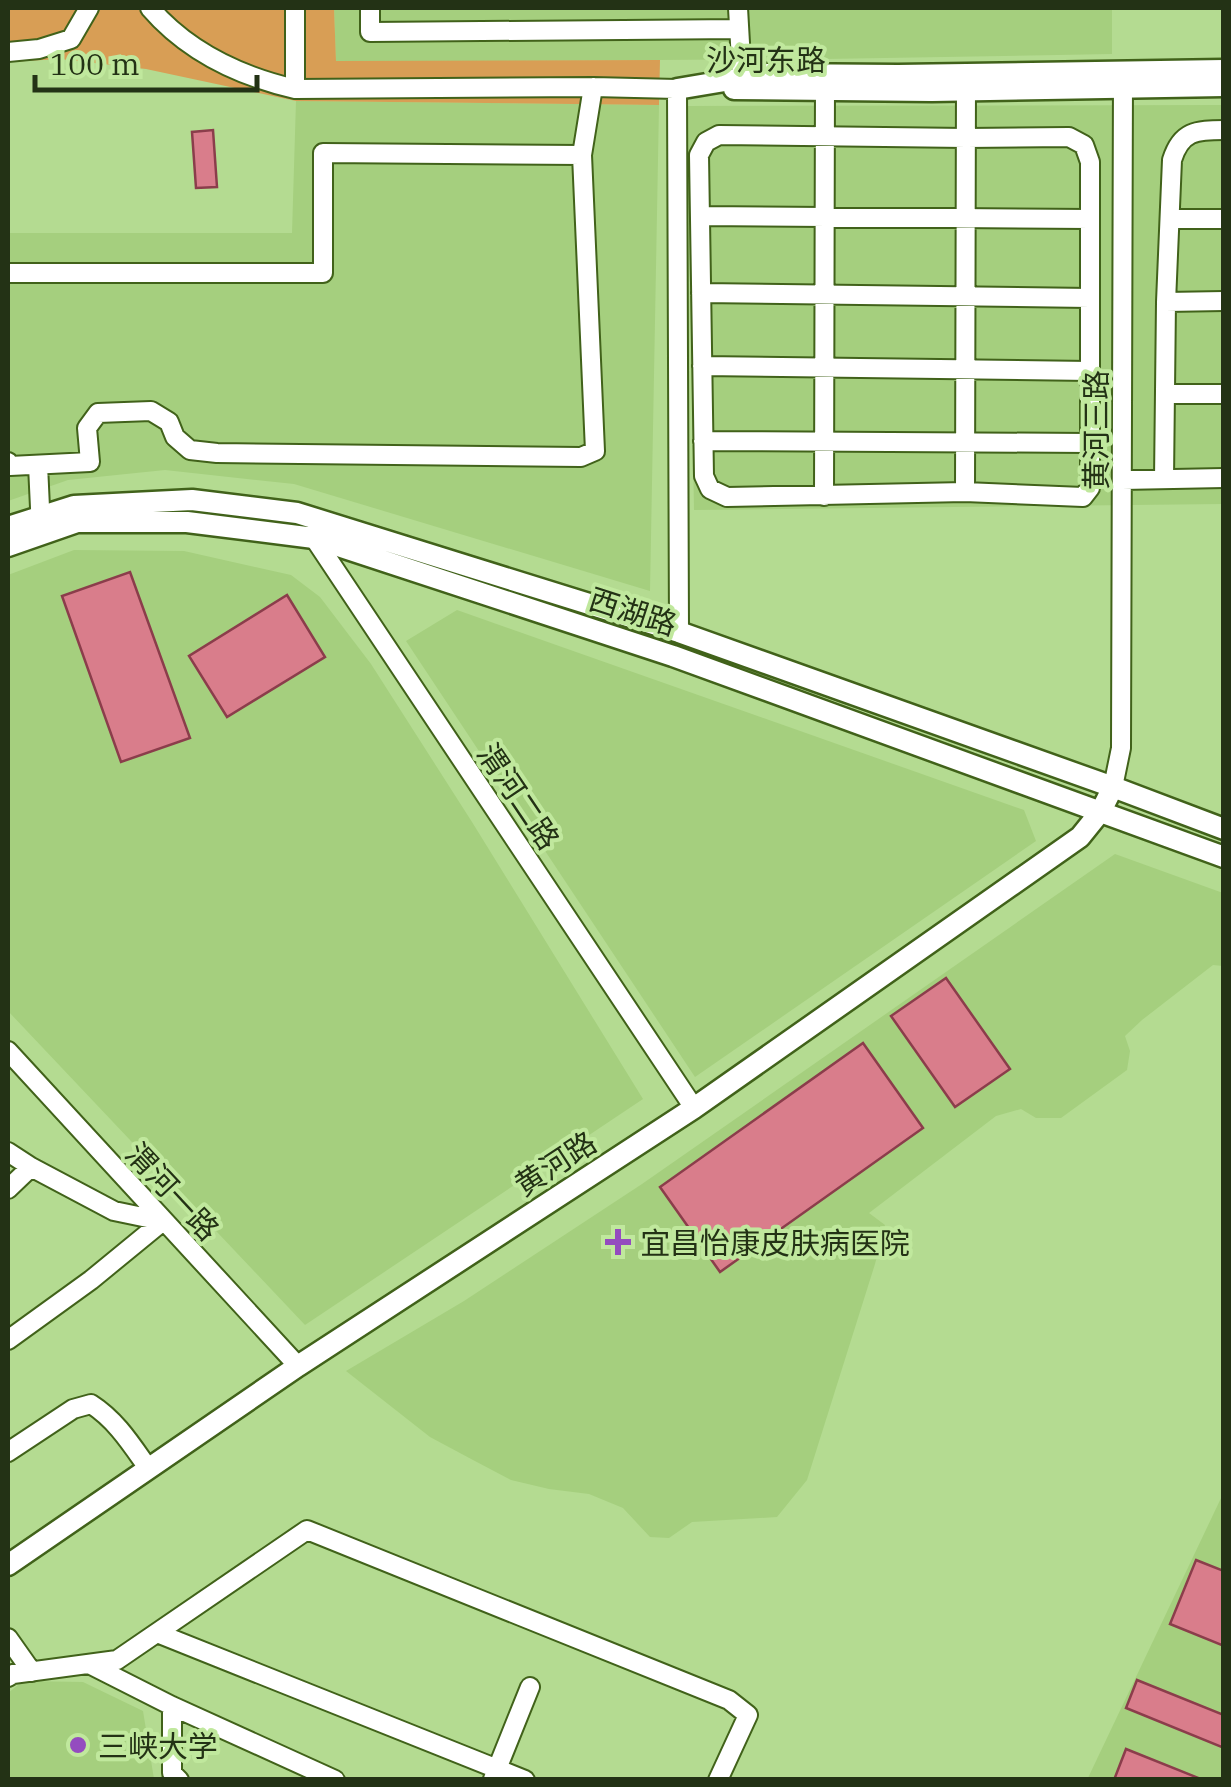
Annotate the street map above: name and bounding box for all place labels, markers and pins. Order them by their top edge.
place label: 宜昌怡康皮肤病医院 [640,1223,910,1262]
marker: 宜昌怡康皮肤病医院 [605,1229,631,1255]
place label: 三峡大学 [98,1726,218,1765]
marker: 三峡大学 [67,1734,89,1756]

